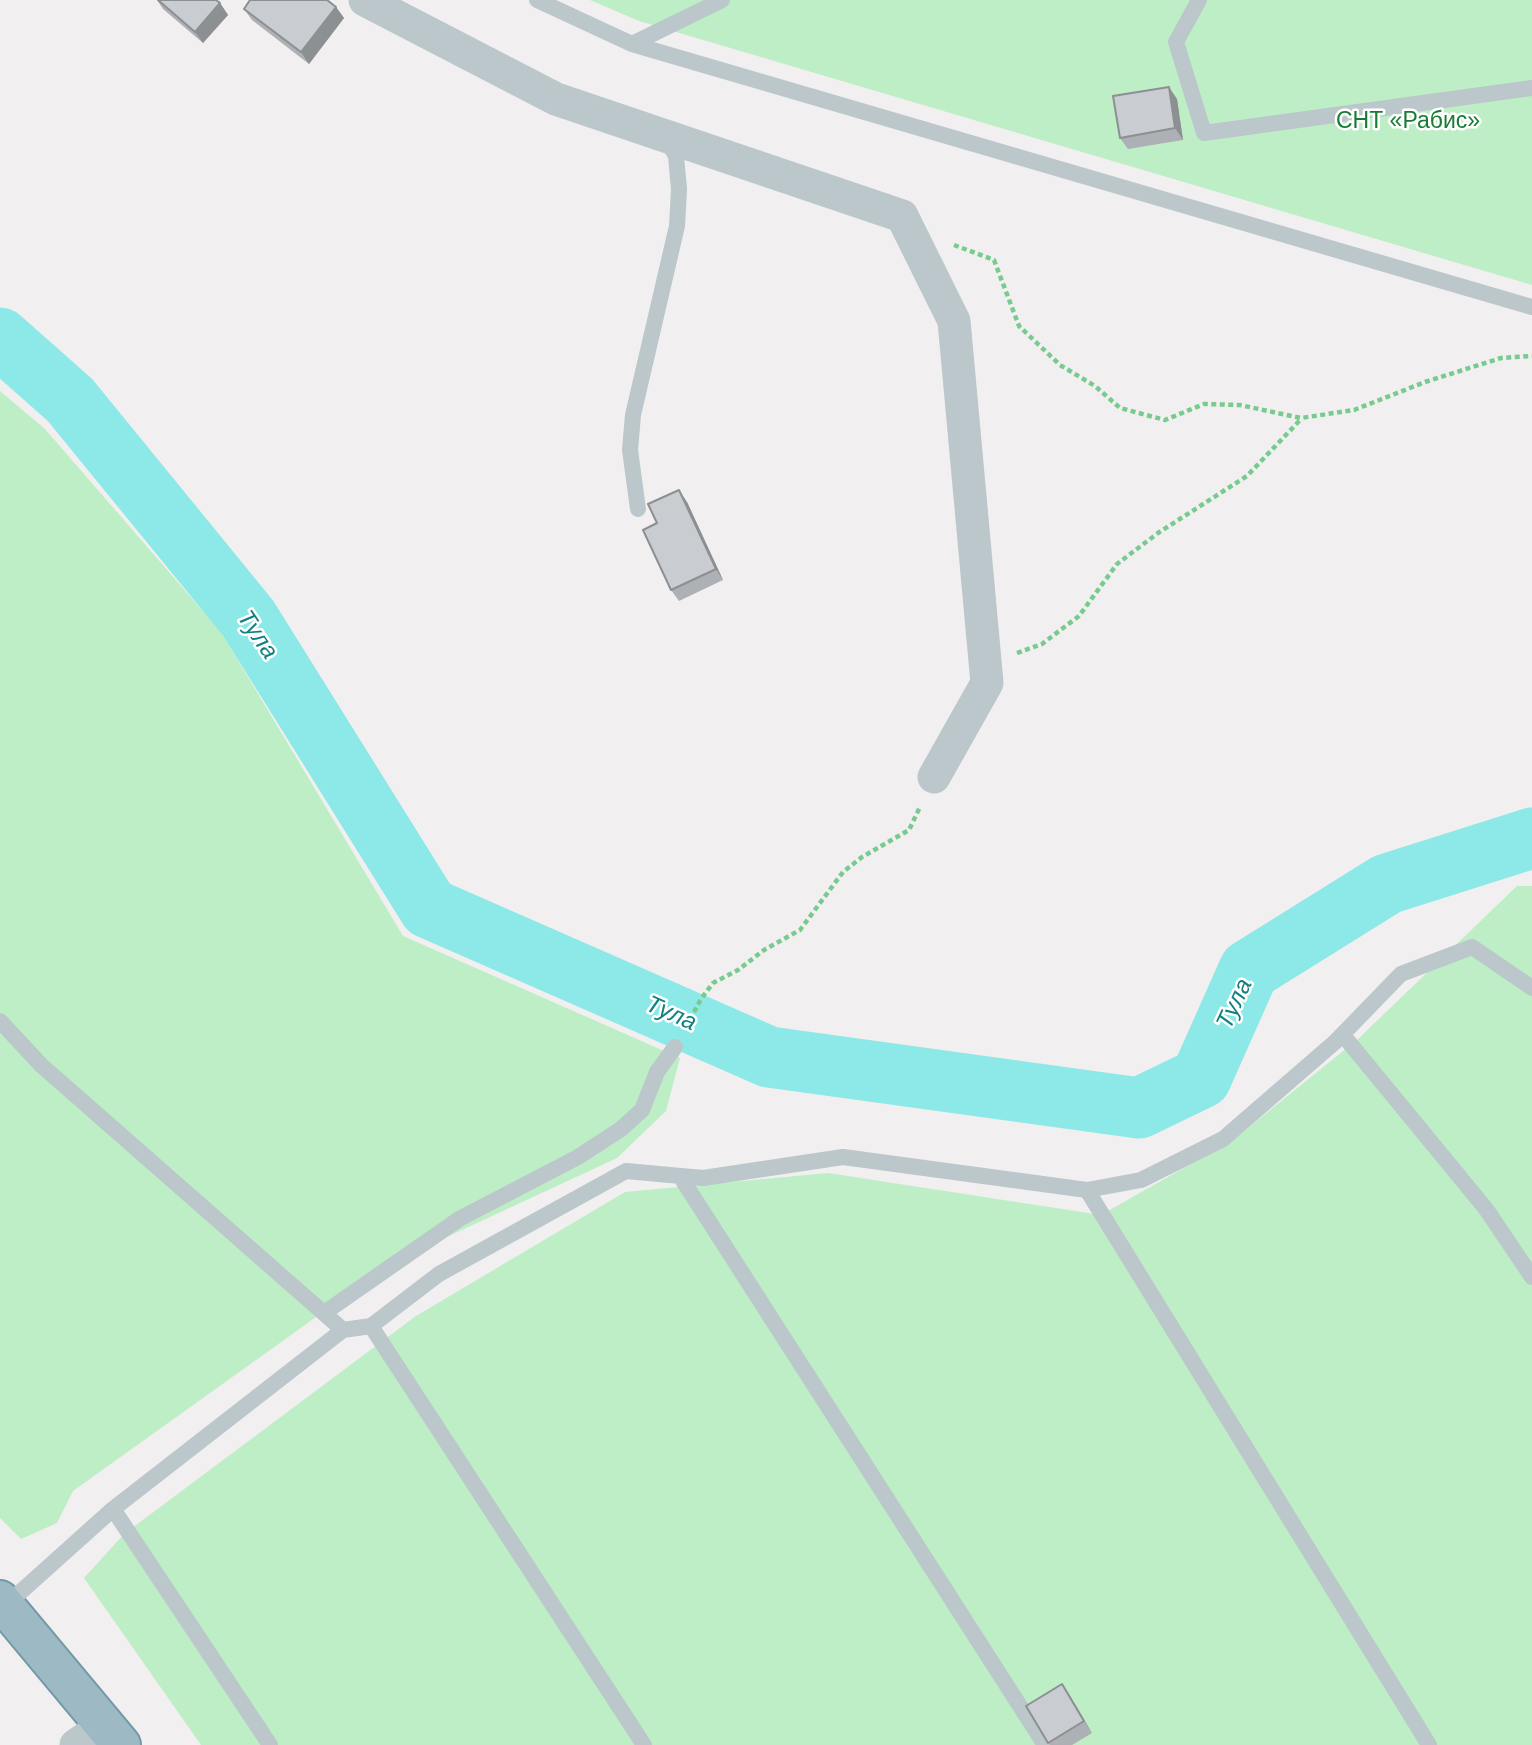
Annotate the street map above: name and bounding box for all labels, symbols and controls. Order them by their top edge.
park label: СНТ «Рабис» [1336,108,1480,136]
water label: Тула [230,605,284,665]
water label: Тула [1211,974,1259,1034]
water label: Тула [641,990,701,1038]

